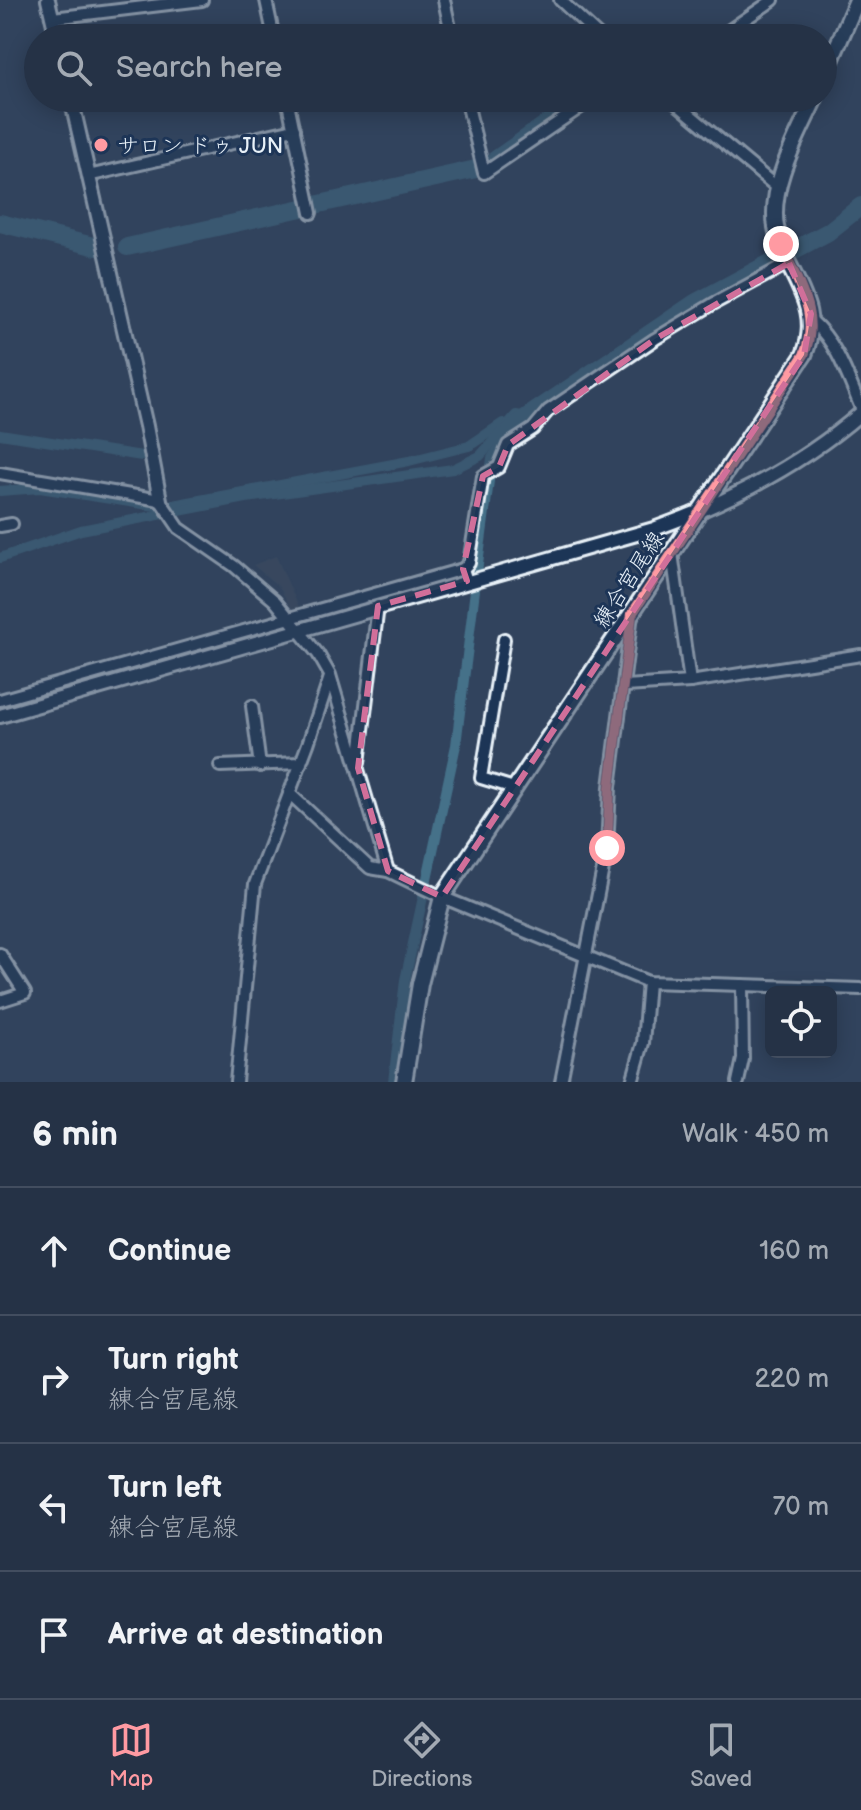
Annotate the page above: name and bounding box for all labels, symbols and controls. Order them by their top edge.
search box [24,24,837,112]
icon: search [52,46,96,90]
text: Search here [116,50,282,86]
place label: サロン ドゥ JUN [117,133,283,160]
marker: サロン ドゥ JUN [92,136,110,154]
route end [763,226,799,262]
street label: 練合宮尾線 [588,526,671,633]
route start [589,830,625,866]
map controls [765,986,837,1058]
button: locate [765,986,837,1058]
text: 6 min [32,1114,118,1155]
text: Walk · 450 m [682,1119,829,1150]
icon: ahead [32,1229,76,1273]
text: Continue [108,1233,231,1269]
text: 160 m [759,1236,829,1267]
text: Turn right [108,1342,239,1378]
icon: right [32,1357,76,1401]
text: 220 m [755,1364,829,1395]
text: 練合宮尾線 [108,1385,238,1416]
text: Turn left [108,1470,222,1506]
icon: left [32,1485,76,1529]
text: 70 m [772,1492,829,1523]
text: 練合宮尾線 [108,1513,238,1544]
icon: arrive [32,1613,76,1657]
text: Arrive at destination [108,1617,384,1653]
tab: Map [109,1718,153,1793]
tab: Directions [371,1718,472,1793]
tab: Saved [690,1718,752,1793]

